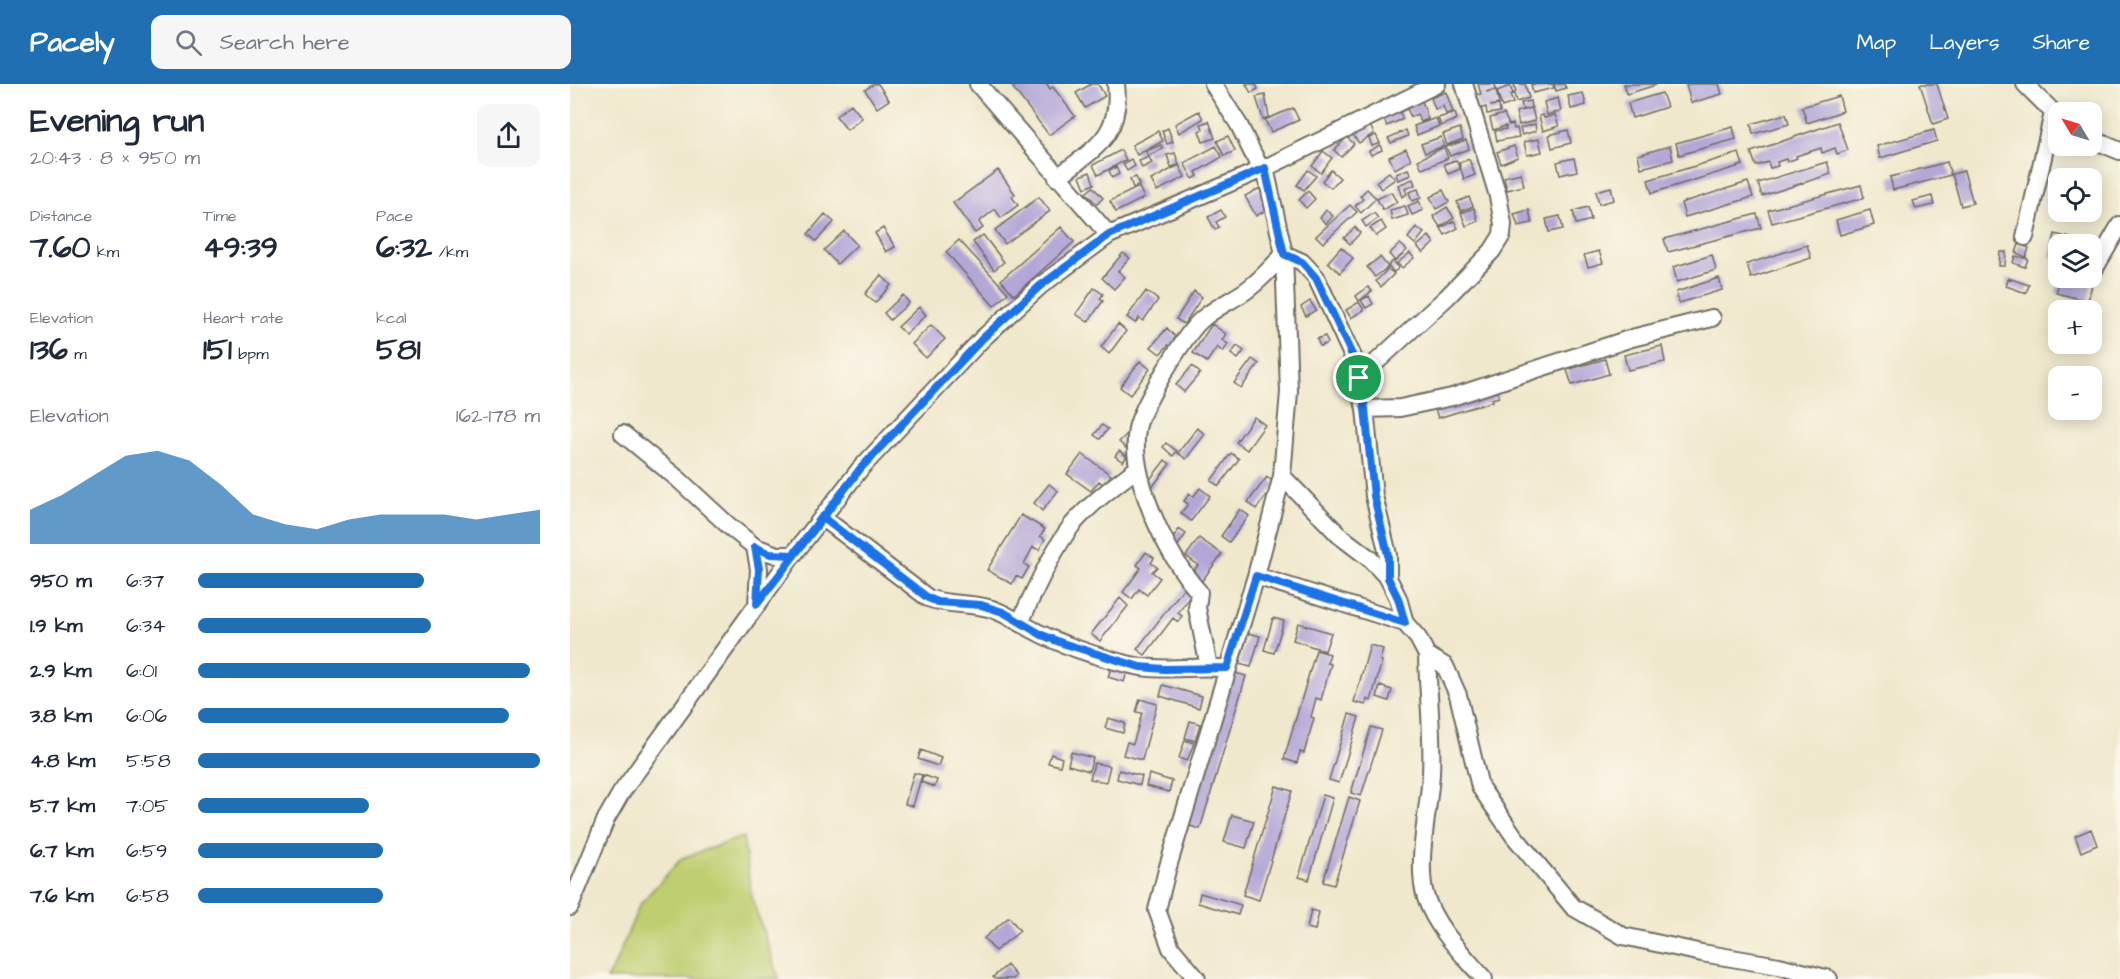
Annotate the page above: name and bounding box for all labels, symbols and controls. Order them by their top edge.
search box [151,15,571,69]
text: Pacely [30,23,115,62]
icon: search [172,26,205,59]
text: Search here [220,27,350,58]
text: Map [1856,28,1896,57]
text: Layers [1929,28,1999,57]
text: Share [2032,28,2090,57]
text: Evening run [30,98,204,144]
north arrow [2048,102,2102,156]
map controls [2048,102,2102,420]
button: share [477,104,540,167]
text: 20:43 · 8 × 950 m [30,144,200,172]
button: locate [2048,168,2102,222]
text: Distance [30,205,92,227]
text: Time [203,205,237,227]
text: Pace [376,205,413,227]
text: 7.60 [30,227,90,269]
text: 49:39 [203,227,278,269]
text: 6:32 [376,227,432,269]
button: layers [2048,234,2102,288]
text: km [90,241,119,263]
text: /km [432,241,468,263]
button: + [2048,300,2102,354]
text: Elevation [30,307,93,329]
text: Heart rate [203,307,283,329]
text: kcal [376,307,407,329]
text: 136 [30,329,68,371]
text: 151 [203,329,232,371]
text: 581 [376,329,421,371]
text: m [68,343,87,365]
text: bpm [232,343,269,365]
pin [1333,352,1384,403]
icon: arrive [1342,361,1375,394]
button: − [2048,366,2102,420]
text: Elevation [30,402,109,430]
text: 162–178 m [456,402,540,430]
text: 950 m [30,567,92,595]
text: 6:37 [126,567,164,595]
text: 1.9 km [30,612,83,640]
text: 6:34 [126,612,166,640]
text: 2.9 km [30,657,92,685]
text: 6:01 [126,657,157,685]
text: 3.8 km [30,702,92,730]
text: 6:06 [126,702,167,730]
text: 4.8 km [30,747,95,775]
text: 5:58 [126,747,171,775]
text: 5.7 km [30,792,95,820]
text: 7:05 [126,792,168,820]
text: 6.7 km [30,837,94,865]
text: 6:59 [126,837,167,865]
text: 7.6 km [30,882,94,910]
text: 6:58 [126,882,169,910]

